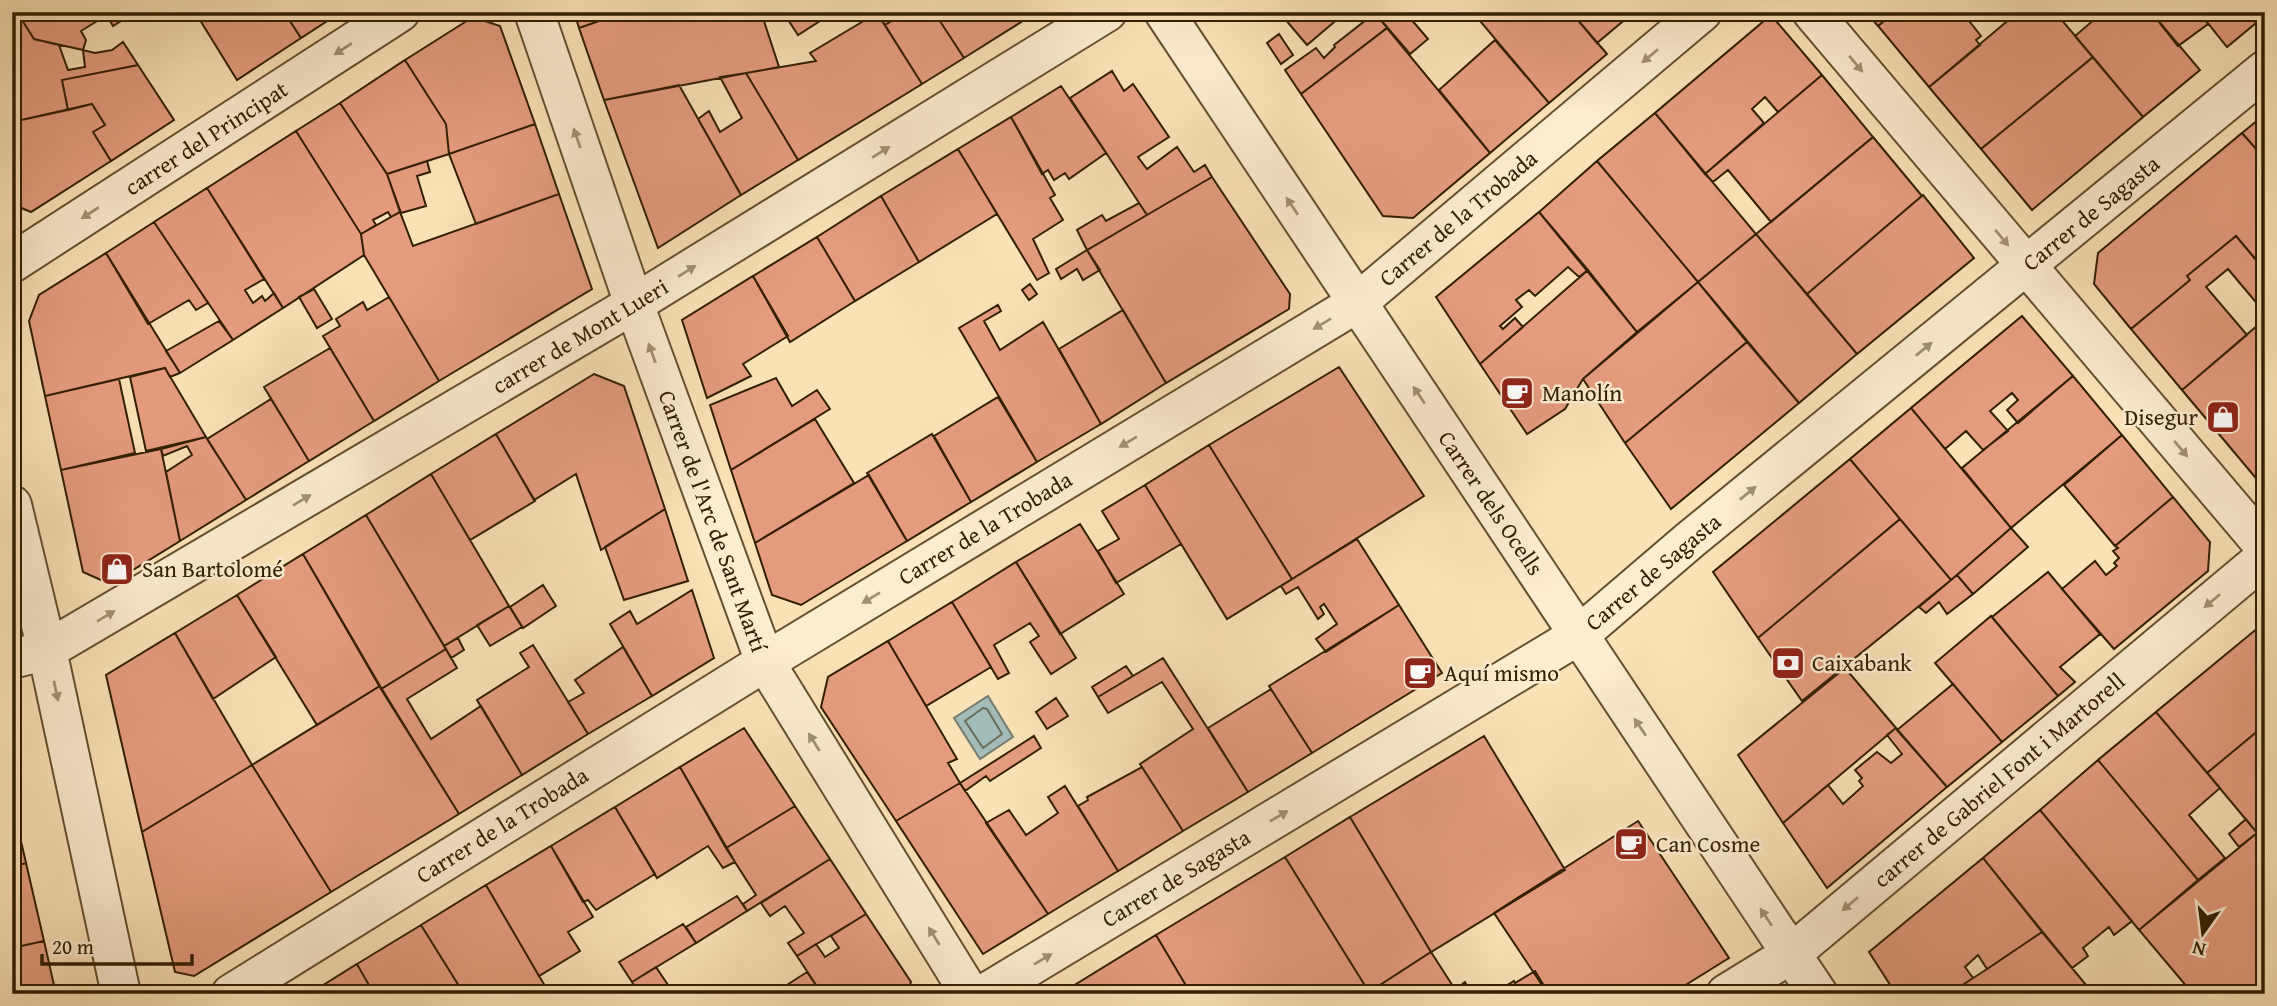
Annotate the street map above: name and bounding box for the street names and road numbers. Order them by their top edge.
street label: carrer del Principat [118,72,294,203]
street label: Carrer de la Trobada [1371,141,1544,294]
street label: Carrer de Sagasta [2015,147,2166,278]
street label: carrer de Mont Lueri [485,270,674,401]
street label: Carrer de l'Arc de Sant Martí [651,385,776,657]
street label: Carrer dels Ocells [1431,424,1552,582]
street label: Carrer de la Trobada [892,462,1078,593]
street label: Carrer de Sagasta [1578,505,1728,638]
street label: carrer de Gabriel Font i Martorell [1866,664,2132,895]
street label: Carrer de la Trobada [409,758,594,891]
street label: Carrer de Sagasta [1095,820,1256,935]

